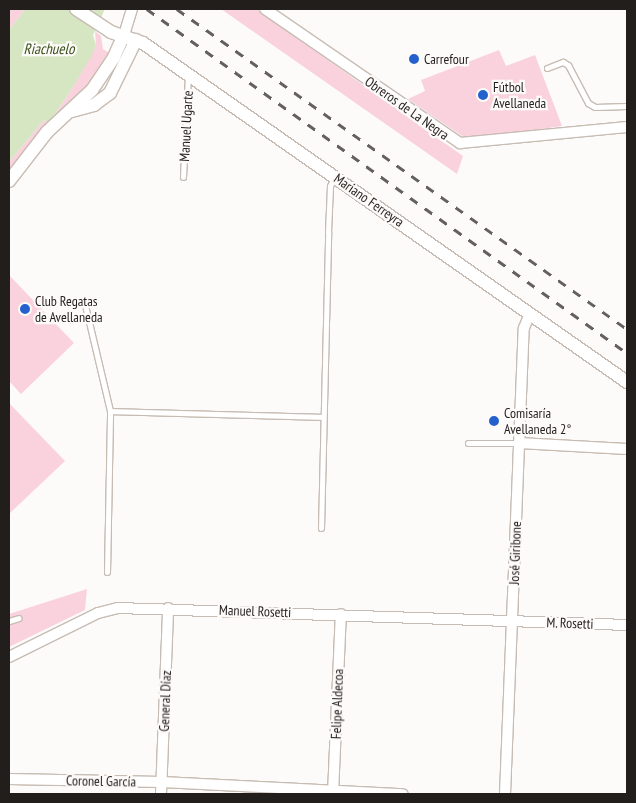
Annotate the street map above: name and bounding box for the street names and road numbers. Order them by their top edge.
street label: Obreros de La Negra [362,73,452,143]
street label: Manuel Ugarte [176,90,196,162]
street label: Mariano Ferreyra [331,170,407,230]
street label: José Giribone [505,521,525,585]
street label: Manuel Rosetti [219,601,291,621]
street label: M. Rosetti [546,614,594,632]
street label: Felipe Aldecoa [327,668,347,740]
street label: General Díaz [156,670,174,732]
street label: Coronel García [66,772,136,790]

